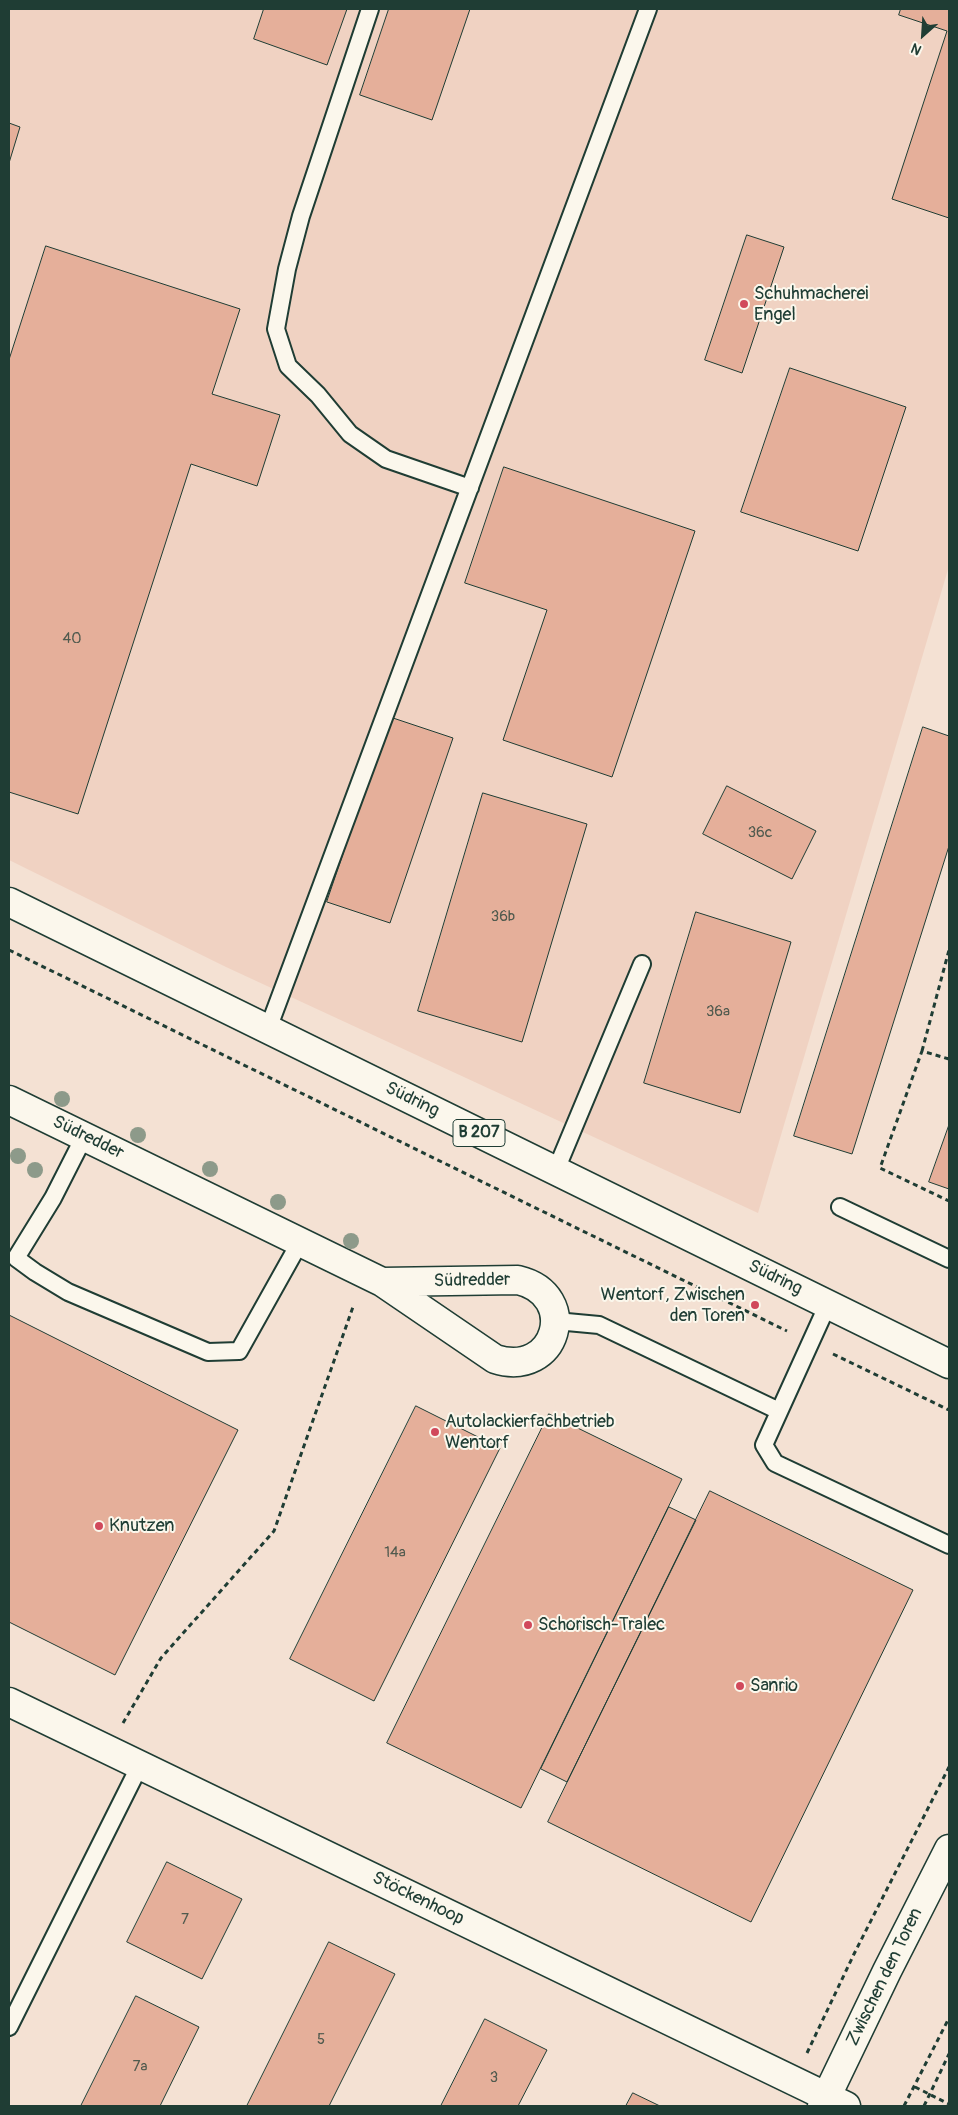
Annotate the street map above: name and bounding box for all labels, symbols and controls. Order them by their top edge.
north arrow [898,10,948,60]
text: N [908,39,924,59]
place label: Schuhmacherei Engel [754,283,869,326]
marker: Schuhmacherei Engel [738,298,750,310]
house number: 40 [63,630,81,648]
house number: 36c [748,824,772,842]
house number: 36b [491,908,515,926]
house number: 36a [706,1003,730,1021]
street label: Südring [382,1078,442,1122]
street label: Südredder [49,1111,127,1165]
road number: B 207 [453,1120,505,1146]
street label: Südring [745,1256,805,1300]
street label: Südredder [433,1270,511,1292]
place label: Wentorf, Zwischen den Toren [601,1284,745,1326]
marker: Wentorf, Zwischen den Toren [749,1299,761,1311]
place label: Autolackierfachbetrieb Wentorf [445,1411,615,1454]
marker: Autolackierfachbetrieb Wentorf [429,1426,441,1438]
place label: Knutzen [109,1515,174,1537]
marker: Knutzen [93,1520,105,1532]
house number: 14a [384,1544,406,1562]
place label: Schorisch-Tralec [538,1614,665,1636]
marker: Schorisch-Tralec [522,1619,534,1631]
place label: Sanrio [750,1675,798,1697]
marker: Sanrio [734,1680,746,1692]
street label: Stöckenhoop [369,1868,467,1930]
street label: Zwischen den Toren [842,1905,928,2049]
house number: 7 [181,1911,189,1929]
house number: 5 [317,2031,325,2049]
house number: 7a [133,2058,147,2076]
house number: 3 [490,2069,498,2087]

